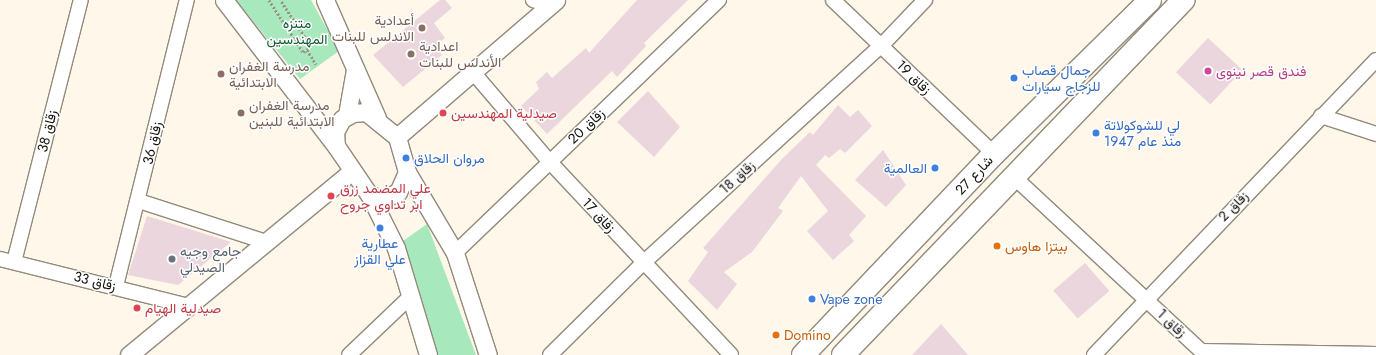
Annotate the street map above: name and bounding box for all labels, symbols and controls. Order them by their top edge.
place label: أعدادية الاندلس للبنات [332,12,414,44]
park label: متنزه المهندسين [266,15,328,48]
marker: أعدادية الاندلس للبنات [417,23,427,33]
place label: اعدادية الأندلس للبنات [419,38,501,70]
marker: اعدادية الأندلس للبنات [406,49,416,59]
street label: زقاق 19 [893,56,935,98]
place label: مدرسة الغفران الابتدائية [229,58,310,90]
place label: جمال قصاب للزجاج سيارات [1022,62,1101,94]
place label: فندق قصر نينوى [1216,63,1306,79]
marker: فندق قصر نينوى [1203,66,1213,76]
marker: مدرسة الغفران الابتدائية [216,69,226,79]
marker: جمال قصاب للزجاج سيارات [1009,73,1019,83]
place label: مدرسة الغفران الابتدائية للبنين [249,97,335,130]
place label: صيدلية المهندسين [451,105,557,121]
street label: زقاق 20 [564,105,608,147]
street label: زقاق 38 [34,108,60,154]
marker: مدرسة الغفران الابتدائية للبنين [236,108,246,118]
marker: صيدلية المهندسين [438,108,448,118]
place label: لي للشوكولاتة منذ عام 1947 [1104,117,1181,150]
street label: زقاق 36 [139,120,165,166]
marker: لي للشوكولاتة منذ عام 1947 [1091,128,1101,138]
place label: مروان الحلاق [414,150,485,166]
street label: شارع 27 [952,152,996,198]
marker: مروان الحلاق [401,153,411,163]
street label: زقاق 18 [716,157,758,197]
place label: العالمية [884,160,927,176]
marker: العالمية [930,163,940,173]
place label: علي المضمد زرق ابر تداوي جروح [340,180,431,212]
street label: زقاق 2 [1215,187,1251,225]
marker: علي المضمد زرق ابر تداوي جروح [325,190,337,202]
street label: زقاق 17 [579,194,619,236]
marker: عطارية علي القزاز [375,223,385,233]
place label: عطارية علي القزاز [354,235,406,268]
place label: بيتزا هاوس [1005,238,1068,254]
marker: بيتزا هاوس [992,241,1002,251]
place label: جامع وجيه الصيدلي [180,243,241,276]
marker: جامع وجيه الصيدلي [167,254,177,264]
street label: زقاق 33 [72,268,118,294]
place label: Vape zone [820,291,882,307]
marker: Vape zone [807,294,817,304]
place label: صيدلية الهيام [145,300,221,316]
marker: صيدلية الهيام [132,303,142,313]
street label: زقاق 1 [1154,305,1190,341]
place label: Domino [784,327,831,343]
marker: Domino [771,330,781,340]

